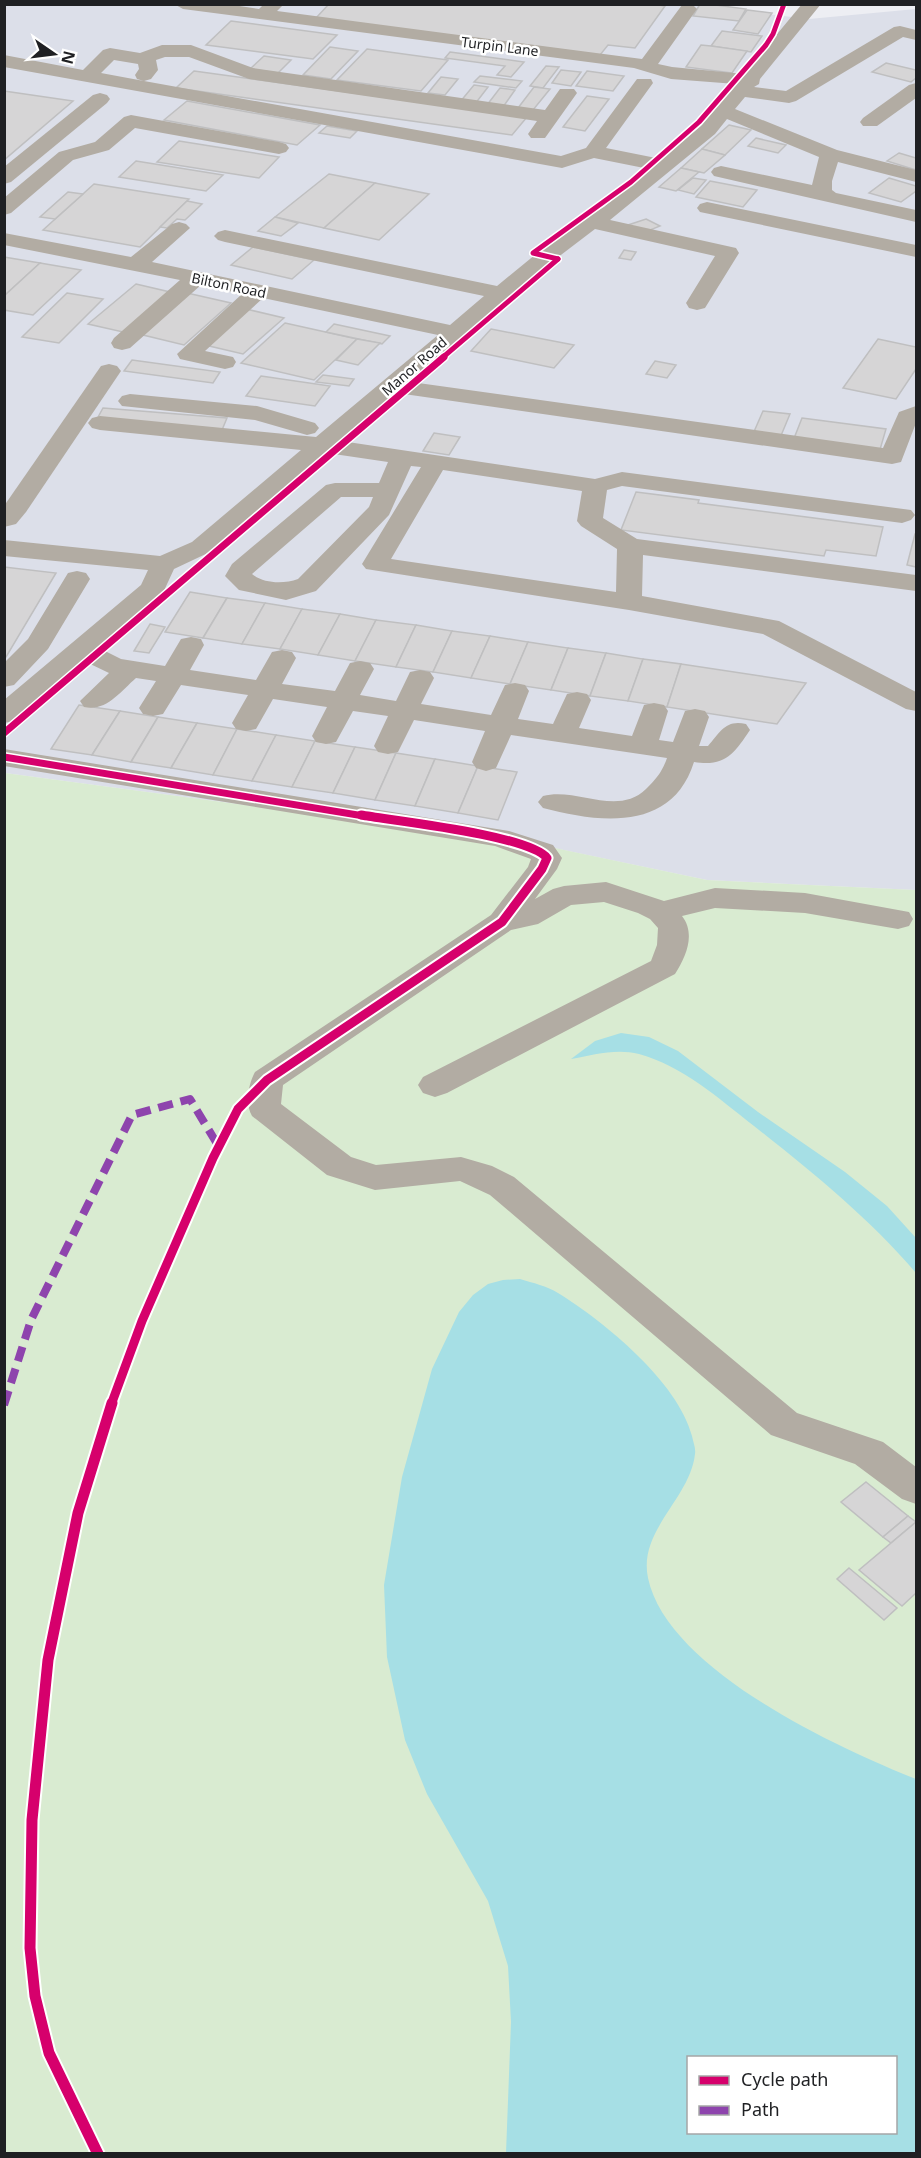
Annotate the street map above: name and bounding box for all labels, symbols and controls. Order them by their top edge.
north arrow [24,24,84,84]
street label: Turpin Lane [460,32,540,60]
text: N [56,49,81,67]
street label: Bilton Road [190,268,268,302]
street label: Manor Road [377,332,451,400]
legend [687,2056,897,2134]
text: Cycle path [741,2067,828,2091]
text: Path [741,2097,780,2121]

